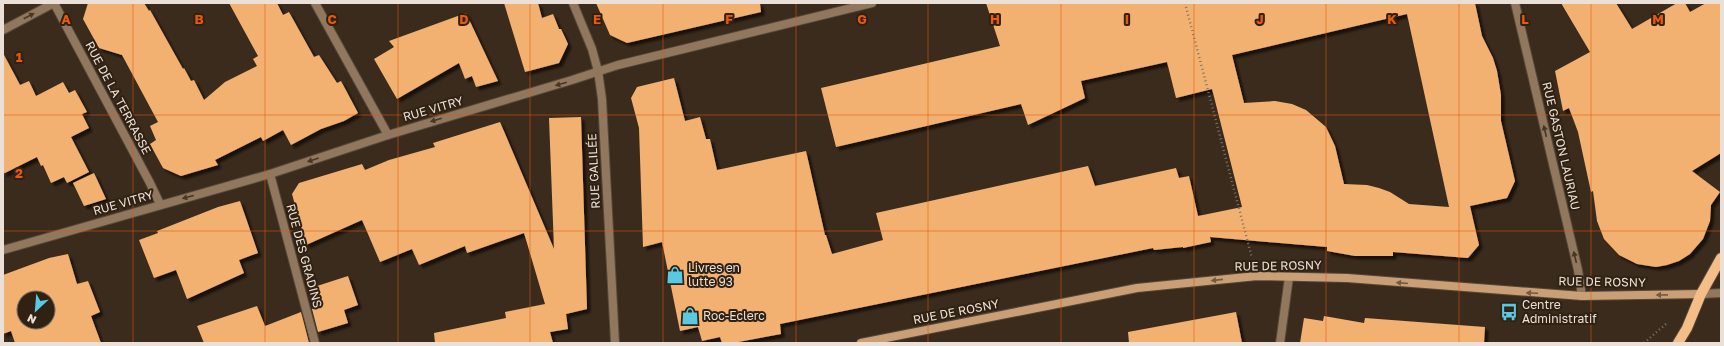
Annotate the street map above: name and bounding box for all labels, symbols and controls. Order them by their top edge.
text: A [61,11,71,27]
text: B [194,11,204,27]
text: C [327,11,337,27]
text: D [459,11,469,27]
text: E [593,11,601,27]
text: F [725,11,733,27]
text: G [857,11,867,27]
text: H [990,11,1000,27]
text: I [1125,11,1129,27]
text: J [1256,11,1264,27]
text: K [1387,11,1397,27]
text: L [1521,11,1529,27]
text: M [1652,11,1664,27]
one-way arrow [23,13,34,20]
street label: RUE DE LA TERRASSE [82,39,155,157]
text: 1 [16,49,23,65]
street label: RUE GASTON LAURIAU [1539,80,1584,211]
one-way arrow [555,81,567,87]
street label: RUE VITRY [401,93,465,124]
one-way arrow [430,117,442,123]
one-way arrow [1541,124,1547,137]
street label: RUE GALILÉE [584,133,603,209]
one-way arrow [306,157,318,163]
text: 2 [15,165,23,181]
street label: RUE VITRY [91,187,155,218]
one-way arrow [182,194,194,200]
street label: RUE DES GRADINS [283,202,326,310]
one-way arrow [1572,251,1578,263]
street label: RUE DE ROSNY [1234,257,1322,274]
place label: Livres en lutte 93 [688,260,740,289]
shop icon: Livres en lutte 93 [665,265,685,285]
street label: RUE DE ROSNY [1558,273,1646,290]
one-way arrow [1211,277,1223,283]
one-way arrow [1396,279,1408,286]
one-way arrow [1526,289,1538,296]
north arrow [16,290,56,330]
one-way arrow [1655,292,1668,298]
street label: RUE DE ROSNY [912,296,1001,327]
place label: Centre Administratif [1522,297,1597,326]
bus stop icon: Centre Administratif [1499,302,1519,322]
shop icon: Roc-Eclerc [680,306,700,326]
place label: Roc-Eclerc [703,308,765,323]
text: N [25,312,38,327]

